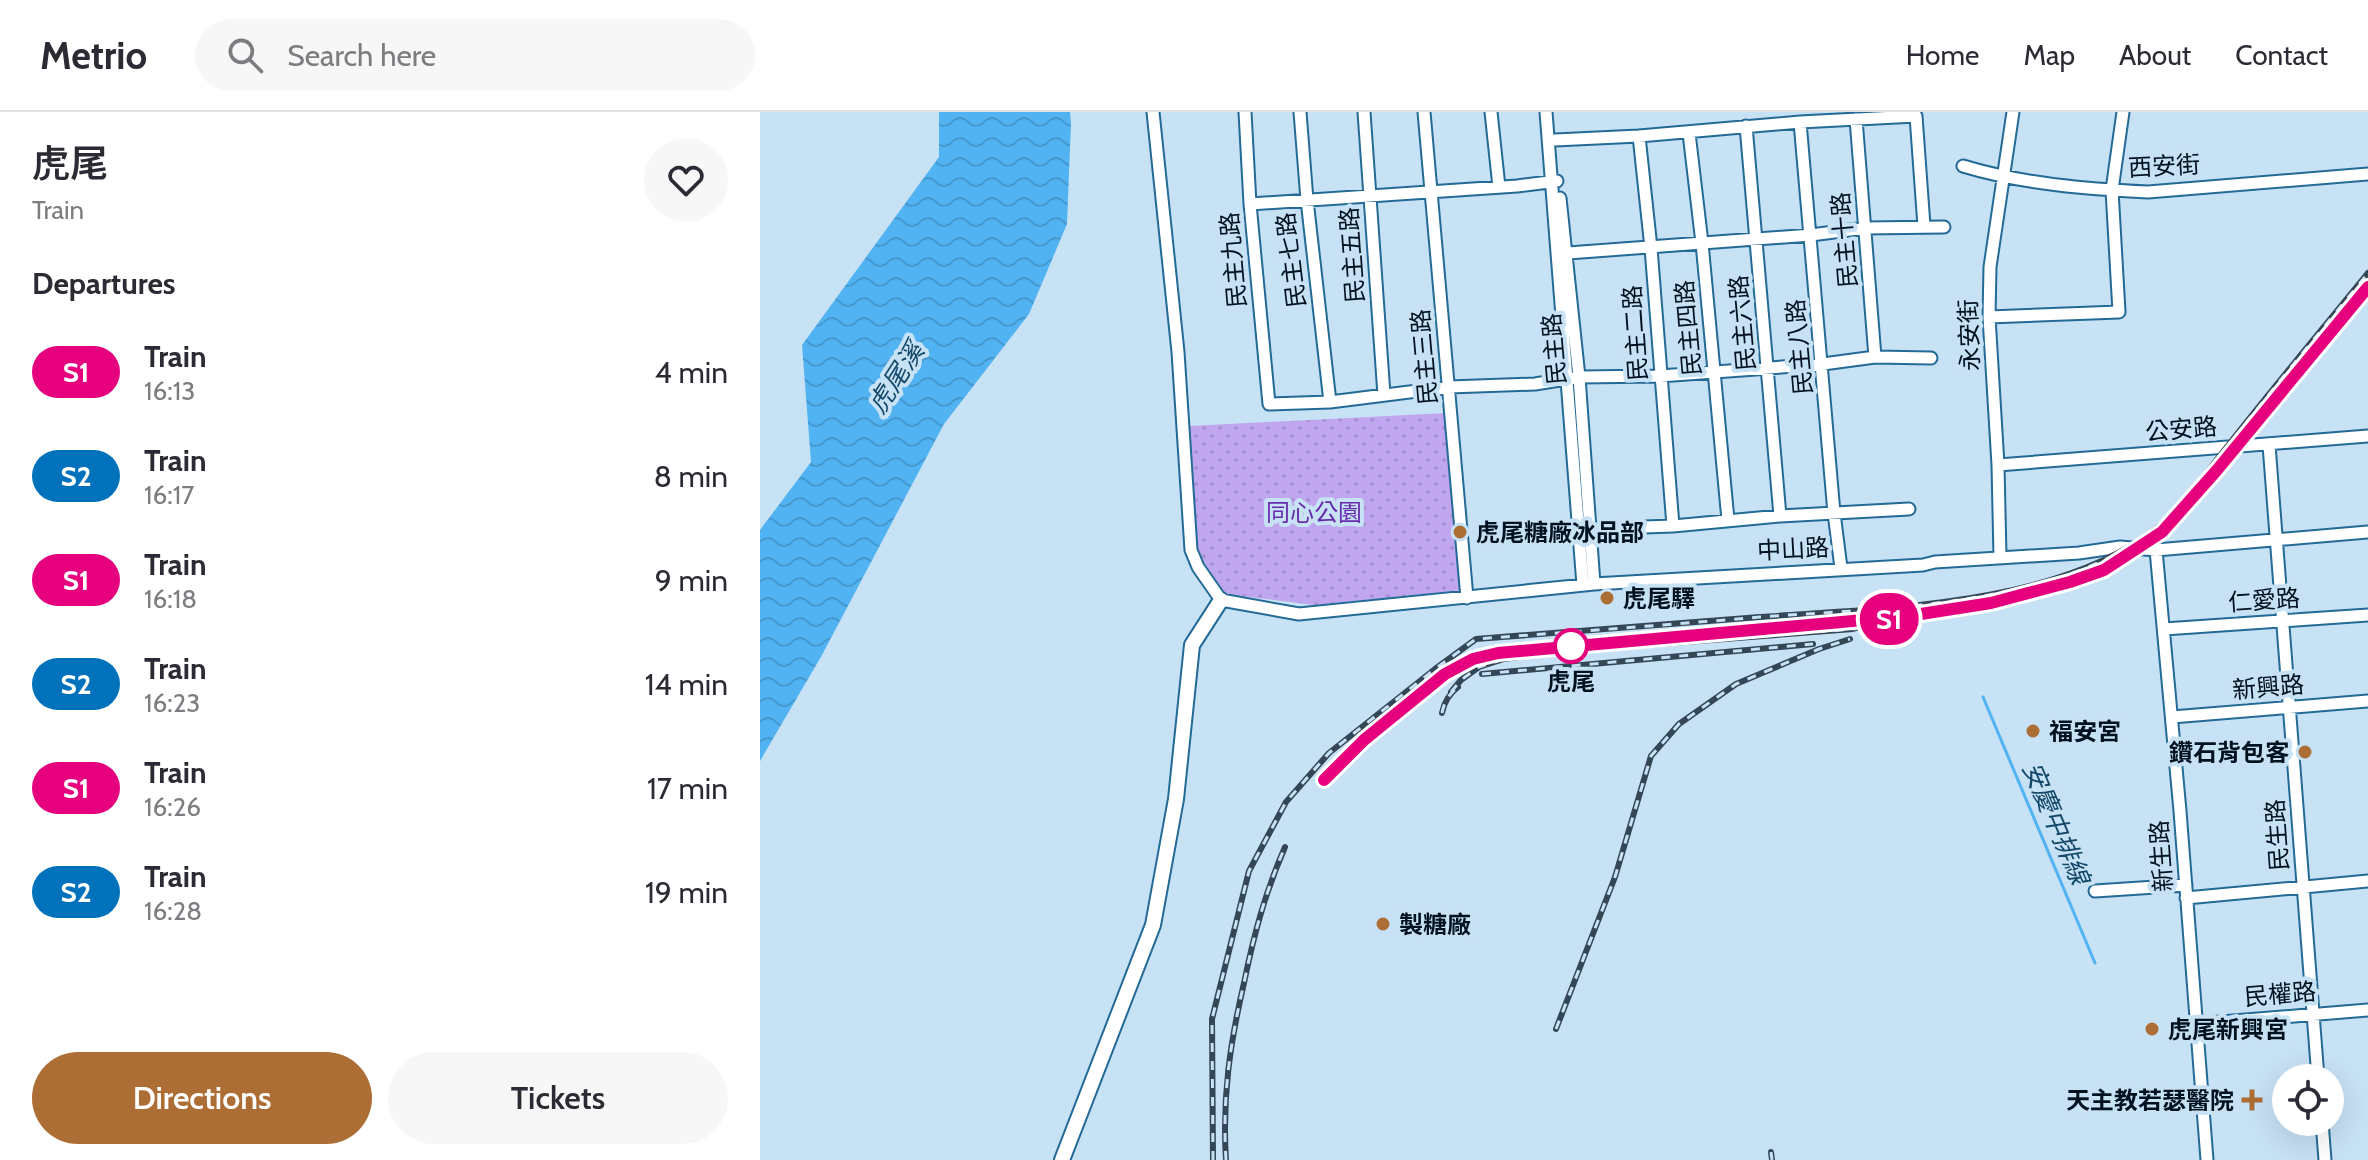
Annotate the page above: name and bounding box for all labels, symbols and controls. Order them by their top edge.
search box [195,19,755,91]
text: Metrio [40,32,147,79]
icon: search [223,33,267,77]
text: Search here [287,37,436,74]
text: Home [1906,38,1979,72]
text: Map [2023,38,2075,72]
text: About [2119,38,2191,72]
text: Contact [2235,38,2328,72]
button: heart [644,138,728,222]
text: 虎尾 [32,140,108,187]
street label: 西安街 [2127,150,2201,182]
street label: 民主十路 [1825,191,1863,289]
text: Train [32,194,84,226]
street label: 民主五路 [1334,206,1370,304]
street label: 民主九路 [1214,211,1252,309]
street label: 民主七路 [1271,211,1311,309]
text: Departures [32,265,176,302]
street label: 民主六路 [1723,274,1761,372]
street label: 民主四路 [1669,279,1707,377]
street label: 民主二路 [1617,284,1653,382]
street label: 民主八路 [1780,298,1818,396]
street label: 永安街 [1953,299,1985,371]
street label: 民主三路 [1405,308,1443,406]
street label: 民主路 [1536,312,1572,386]
water label: 虎尾溪 [861,333,933,419]
text: Train [144,338,207,375]
text: 4 min [654,354,728,391]
text: S1 [63,355,89,389]
text: 16:13 [144,375,195,407]
street label: 公安路 [2144,411,2218,447]
text: Train [144,442,207,479]
text: 8 min [654,458,728,495]
text: S2 [60,459,92,493]
text: 16:17 [144,479,194,511]
park label: 同心公園 [1266,498,1362,527]
place label: 虎尾糖廠冰品部 [1476,518,1644,547]
marker: 虎尾糖廠冰品部 [1451,523,1469,541]
street label: 中山路 [1756,533,1830,565]
text: Train [144,546,207,583]
text: 9 min [655,562,728,599]
text: S1 [63,563,89,597]
text: 16:18 [144,583,197,615]
street label: 仁愛路 [2227,583,2301,617]
place label: 虎尾驛 [1623,584,1695,613]
marker: 虎尾驛 [1598,589,1616,607]
line badge: S1 [1853,593,1925,645]
text: S1 [1876,602,1902,636]
marker: 虎尾 [1554,629,1588,663]
text: Train [144,650,207,687]
text: 14 min [645,666,728,703]
text: S2 [60,667,92,701]
place label: 虎尾 [1547,667,1595,696]
street label: 新興路 [2231,669,2305,705]
text: 16:23 [144,687,200,719]
place label: 福安宮 [2049,717,2121,746]
marker: 福安宮 [2024,722,2042,740]
place label: 鑽石背包客 [2169,738,2289,767]
marker: 鑽石背包客 [2296,743,2314,761]
text: Train [144,754,207,791]
water label: 安慶中排線 [2016,757,2097,892]
text: 17 min [647,770,728,807]
text: S1 [63,771,89,805]
text: 16:26 [144,791,201,823]
street label: 民生路 [2260,798,2294,872]
street label: 新生路 [2144,819,2178,893]
text: Train [144,858,207,895]
text: 19 min [645,874,728,911]
text: S2 [60,875,92,909]
text: 16:28 [144,895,202,927]
place label: 製糖廠 [1399,910,1471,939]
marker: 製糖廠 [1374,915,1392,933]
street label: 民權路 [2243,976,2317,1012]
place label: 虎尾新興宮 [2168,1015,2288,1044]
marker: 虎尾新興宮 [2143,1020,2161,1038]
button: Directions [32,1052,372,1144]
button: Tickets [388,1052,728,1144]
map controls [2272,1064,2344,1136]
button: locate [2272,1064,2344,1136]
place label: 天主教若瑟醫院 [2066,1086,2234,1115]
marker: 天主教若瑟醫院 [2241,1089,2263,1111]

